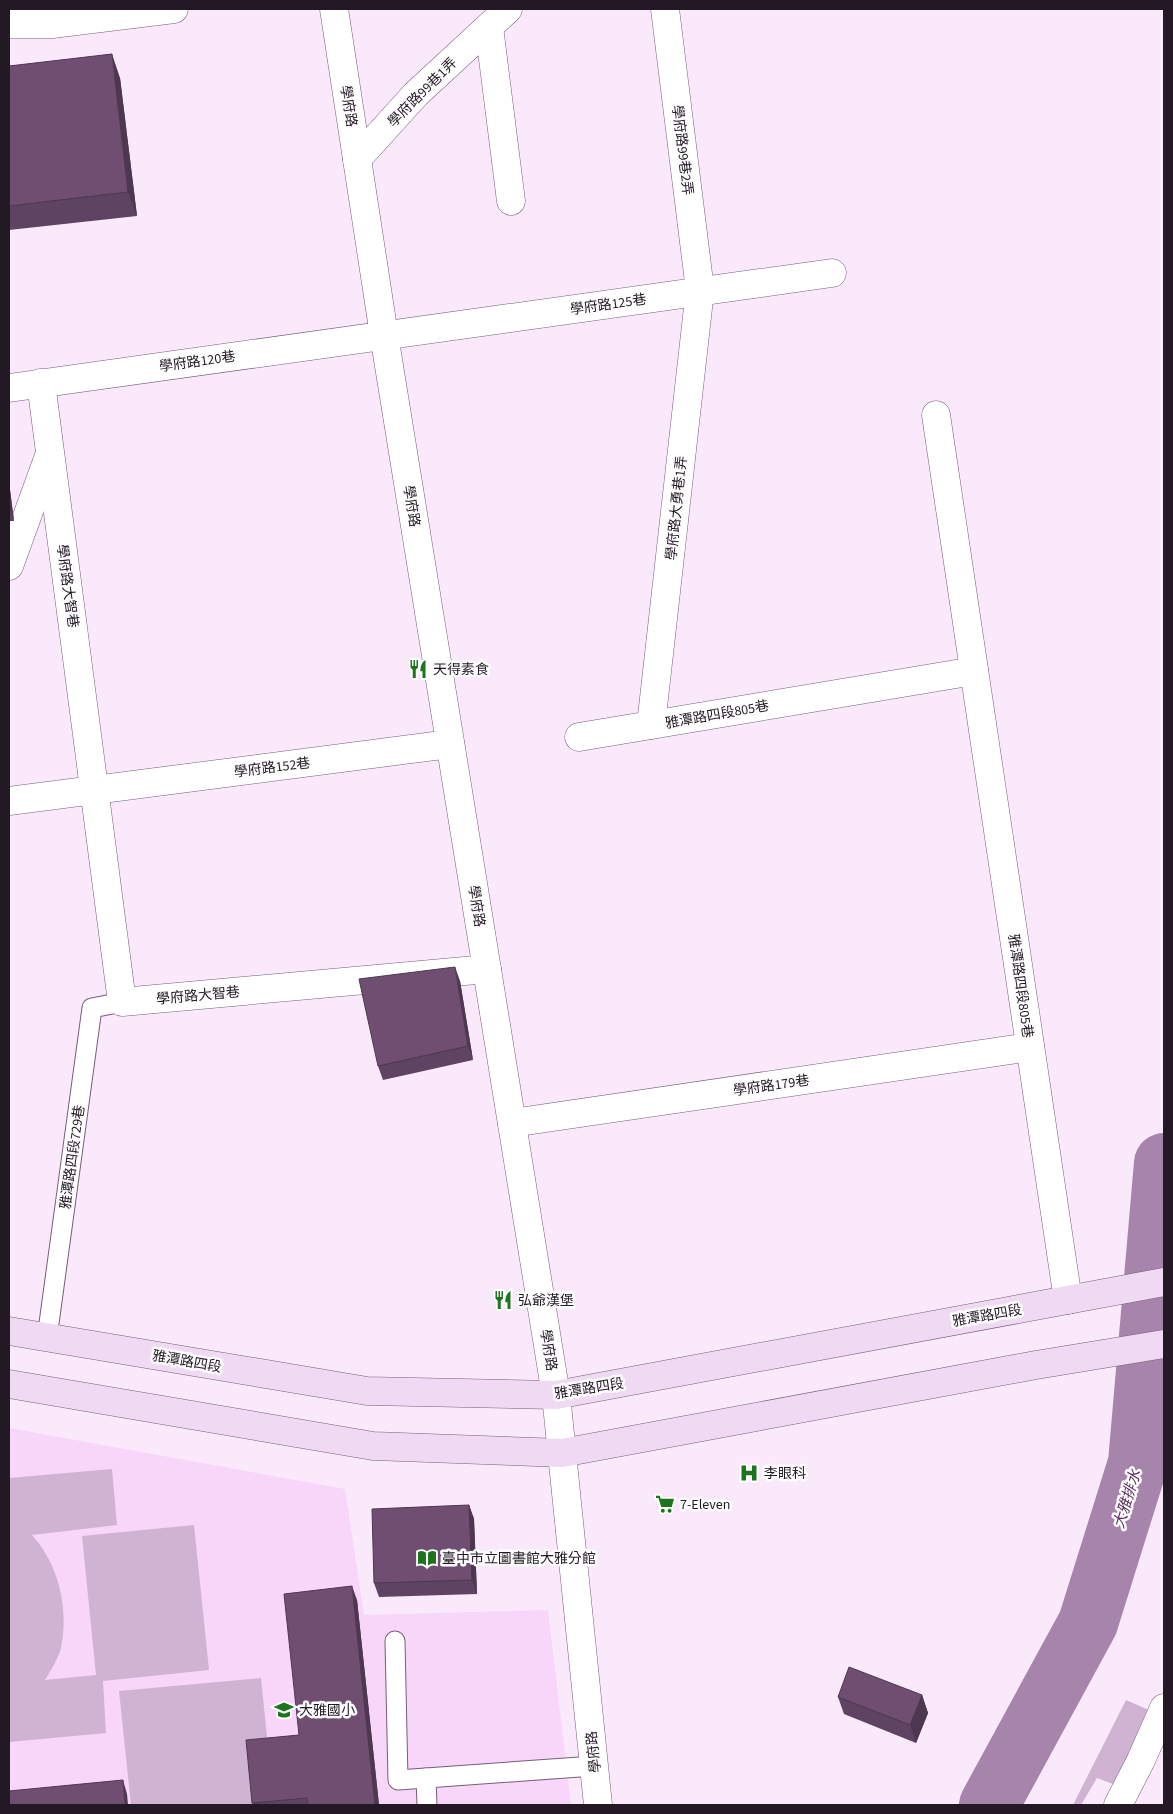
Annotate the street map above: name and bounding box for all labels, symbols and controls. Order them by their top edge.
street label: 學府路99巷1弄 [384,54,462,132]
street label: 學府路 [335,84,361,128]
street label: 學府路99巷2弄 [667,104,697,196]
street label: 學府路125巷 [569,290,648,320]
street label: 學府路120巷 [158,347,237,377]
street label: 學府路大勇巷1弄 [662,455,692,561]
street label: 學府路 [398,484,424,528]
street label: 學府路大智巷 [51,543,83,629]
restaurant icon: 天得素食 [407,658,429,680]
place label: 天得素食 [433,660,489,680]
street label: 雅潭路四段805巷 [664,696,771,734]
street label: 學府路152巷 [233,753,311,783]
street label: 學府路 [463,884,489,928]
street label: 雅潭路四段805巷 [1003,933,1037,1039]
street label: 學府路大智巷 [155,982,241,1010]
street label: 學府路179巷 [732,1071,811,1101]
street label: 雅潭路四段729巷 [56,1104,90,1210]
restaurant icon: 弘爺漢堡 [492,1289,514,1311]
place label: 弘爺漢堡 [518,1291,574,1311]
street label: 雅潭路四段 [951,1300,1023,1332]
street label: 學府路 [535,1328,561,1372]
street label: 雅潭路四段 [151,1346,223,1378]
street label: 雅潭路四段 [553,1374,625,1404]
hospital icon: 李眼科 [738,1462,760,1484]
place label: 李眼科 [764,1464,806,1484]
water label: 大雅排水 [1109,1466,1147,1531]
supermarket icon: 7-Eleven [654,1493,676,1515]
place label: 7-Eleven [680,1495,730,1515]
library icon: 臺中市立圖書館大雅分館 [416,1547,438,1569]
place label: 臺中市立圖書館大雅分館 [442,1549,596,1569]
school or university icon: 大雅國小 [273,1699,295,1721]
place label: 大雅國小 [299,1701,355,1721]
street label: 學府路 [582,1730,606,1774]

